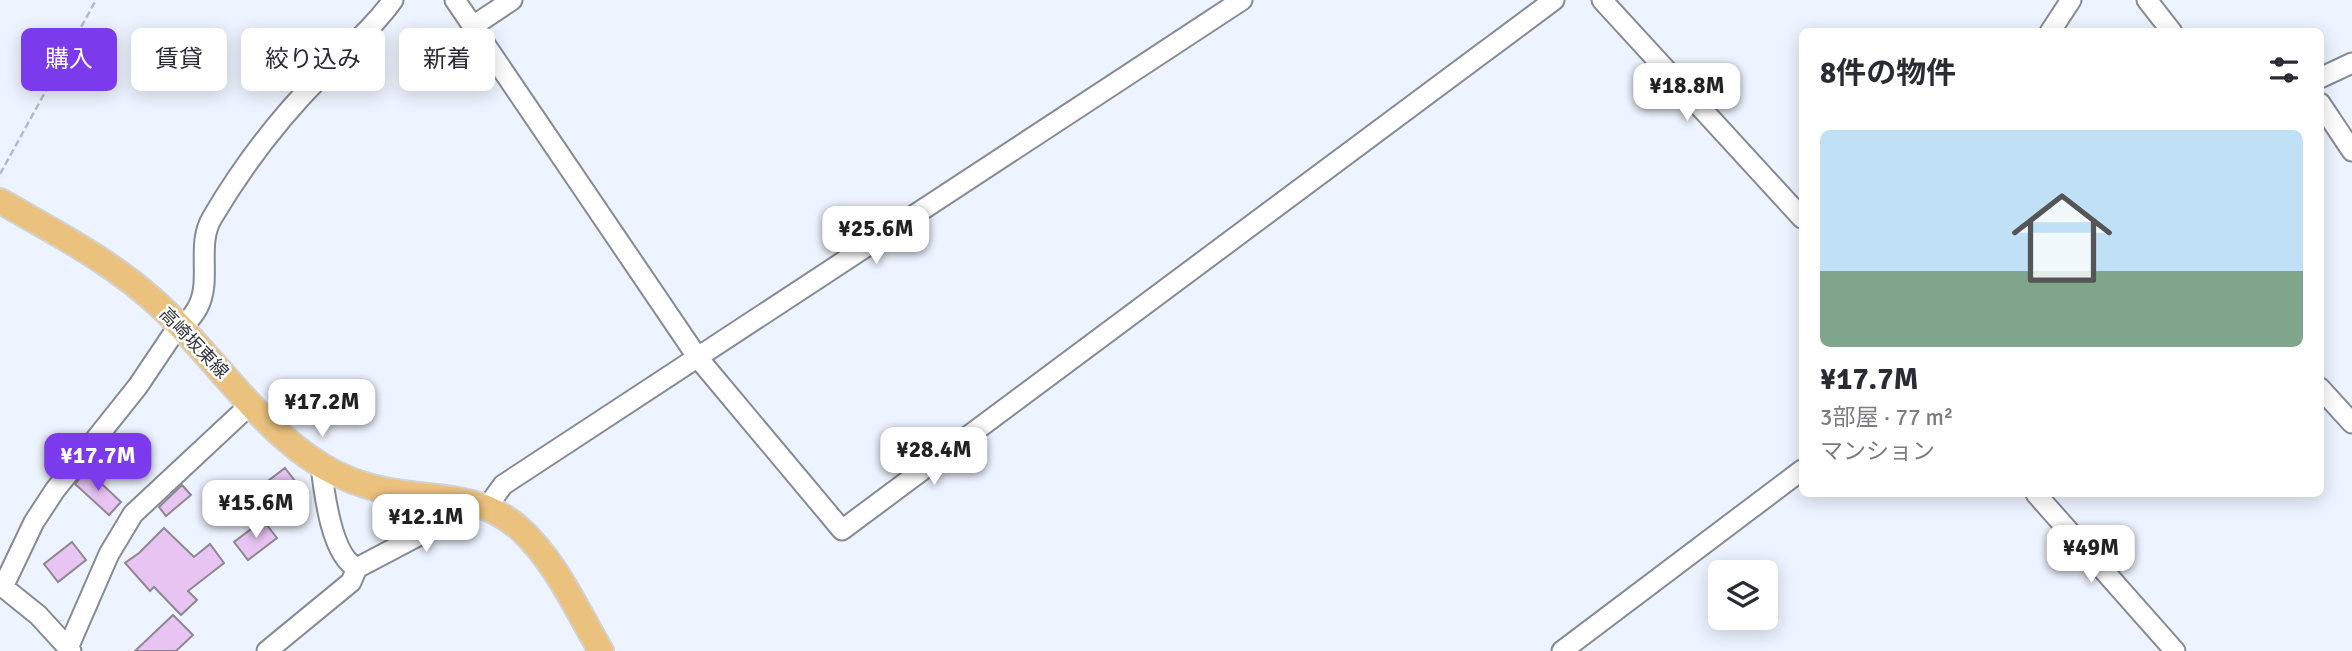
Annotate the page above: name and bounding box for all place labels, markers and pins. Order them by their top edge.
pin: ¥18.8M [1630,64,1744,123]
pin: ¥25.6M [819,206,933,266]
pin: ¥17.2M [265,380,379,439]
pin: ¥28.4M [877,428,991,487]
pin: ¥17.7M [41,434,155,493]
pin: ¥15.6M [199,480,313,540]
pin: ¥12.1M [369,494,483,554]
pin: ¥49M [2050,526,2132,585]

